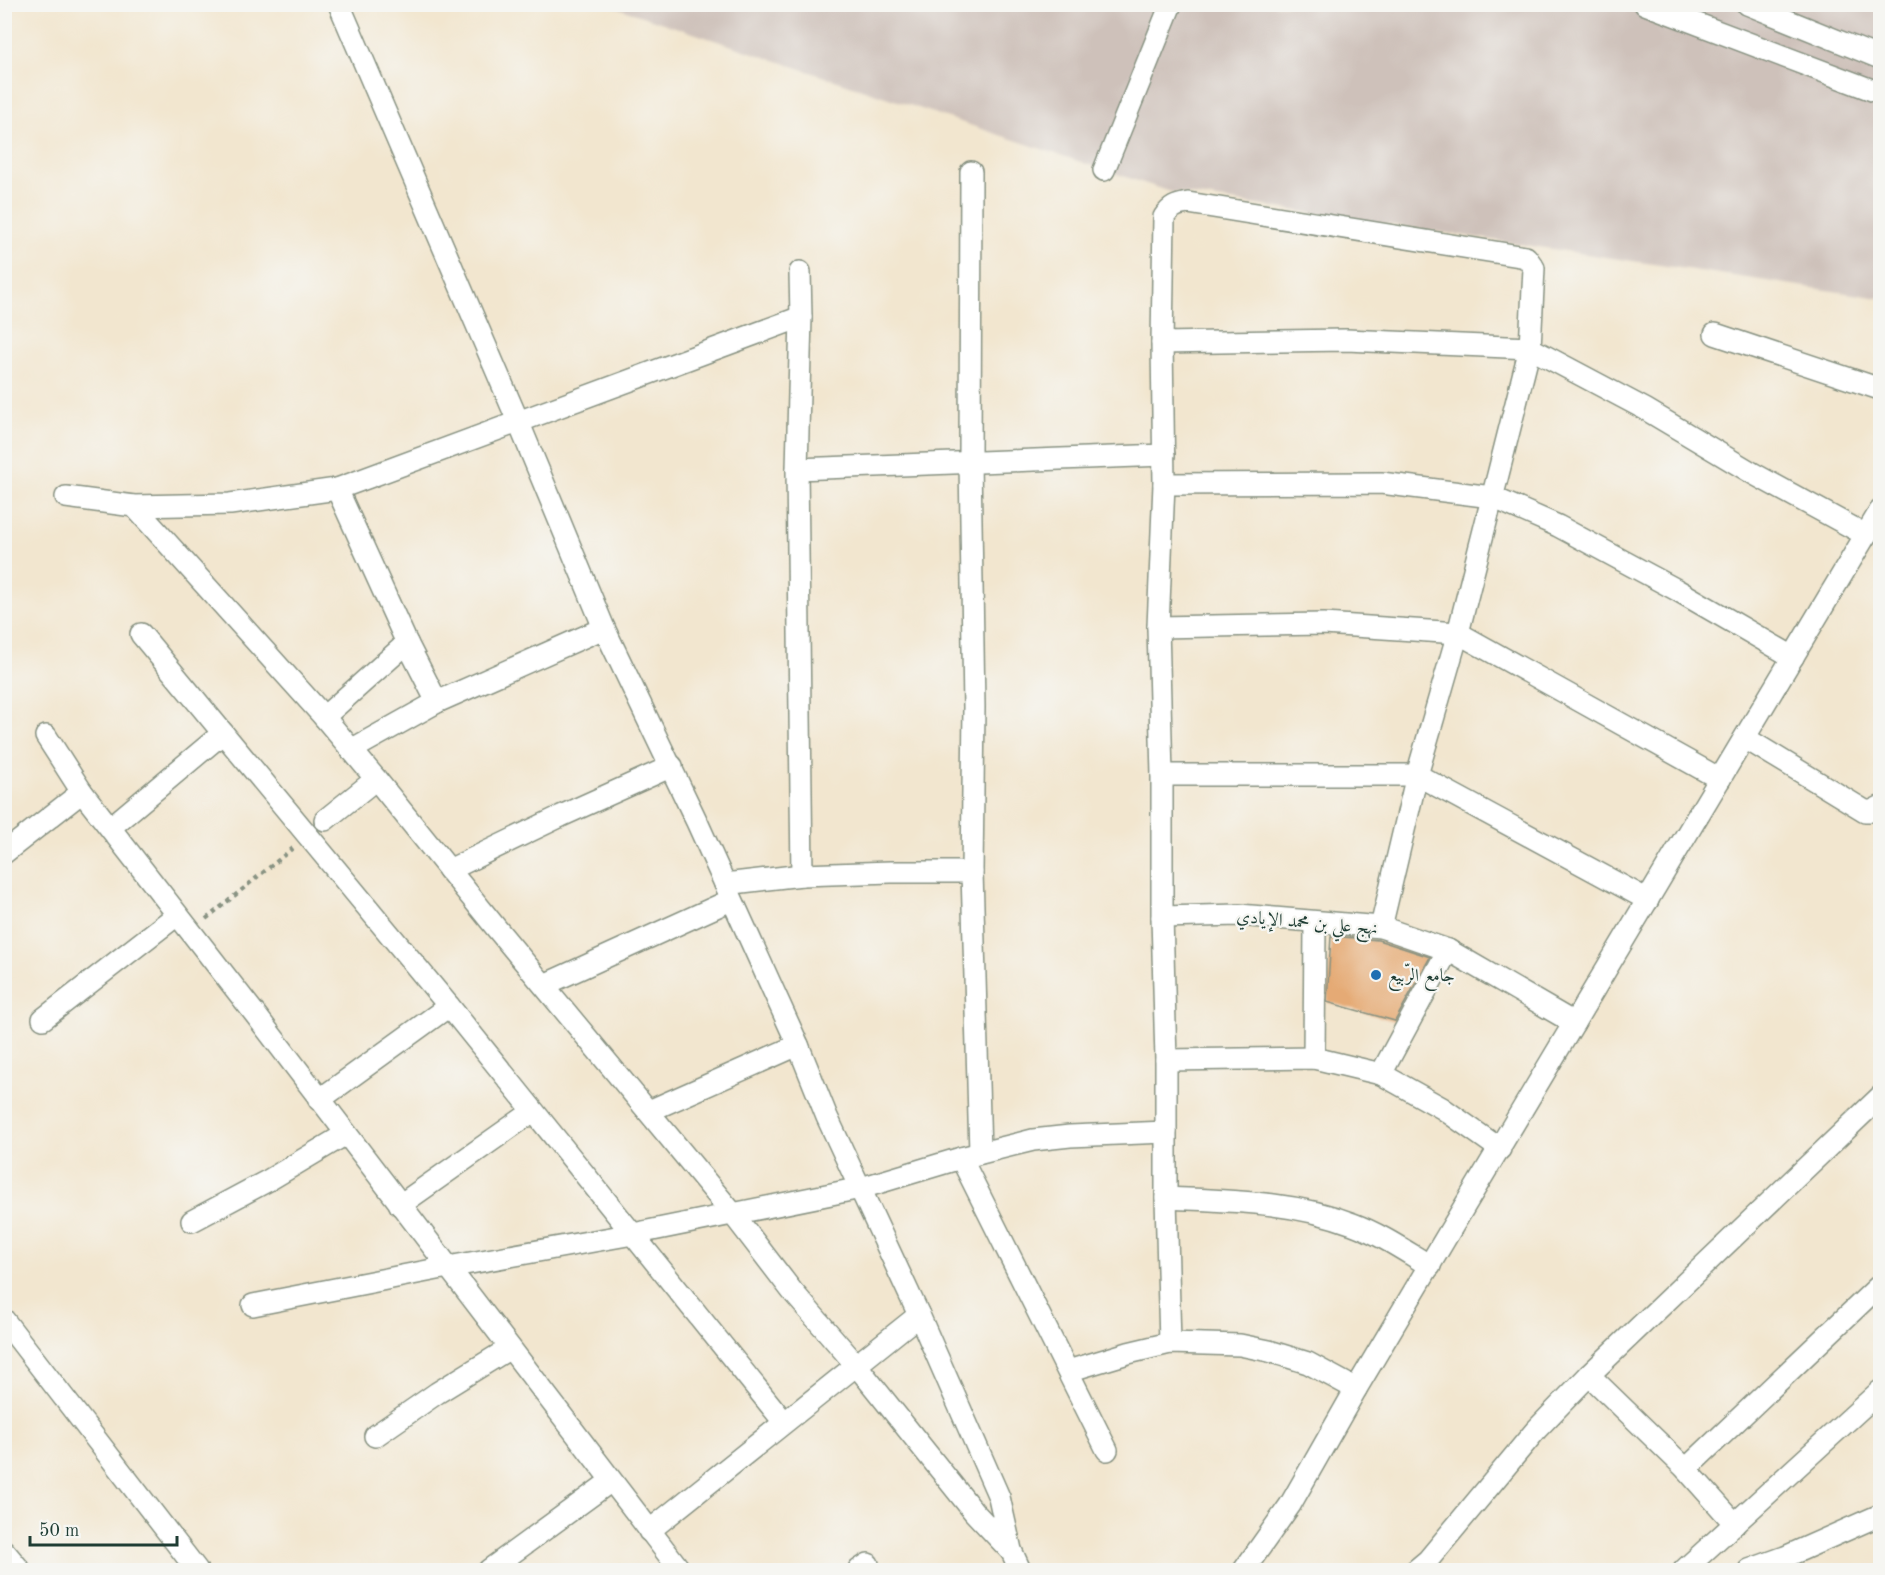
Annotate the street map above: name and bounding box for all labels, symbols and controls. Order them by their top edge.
street label: نهج علي بن محمد الإيادي [1235,908,1378,945]
place label: جامع الرّبيع [1388,963,1455,991]
marker: جامع الرّبيع [1369,968,1383,982]
scale bar [30,1509,177,1547]
text: 50 m [39,1522,79,1540]

